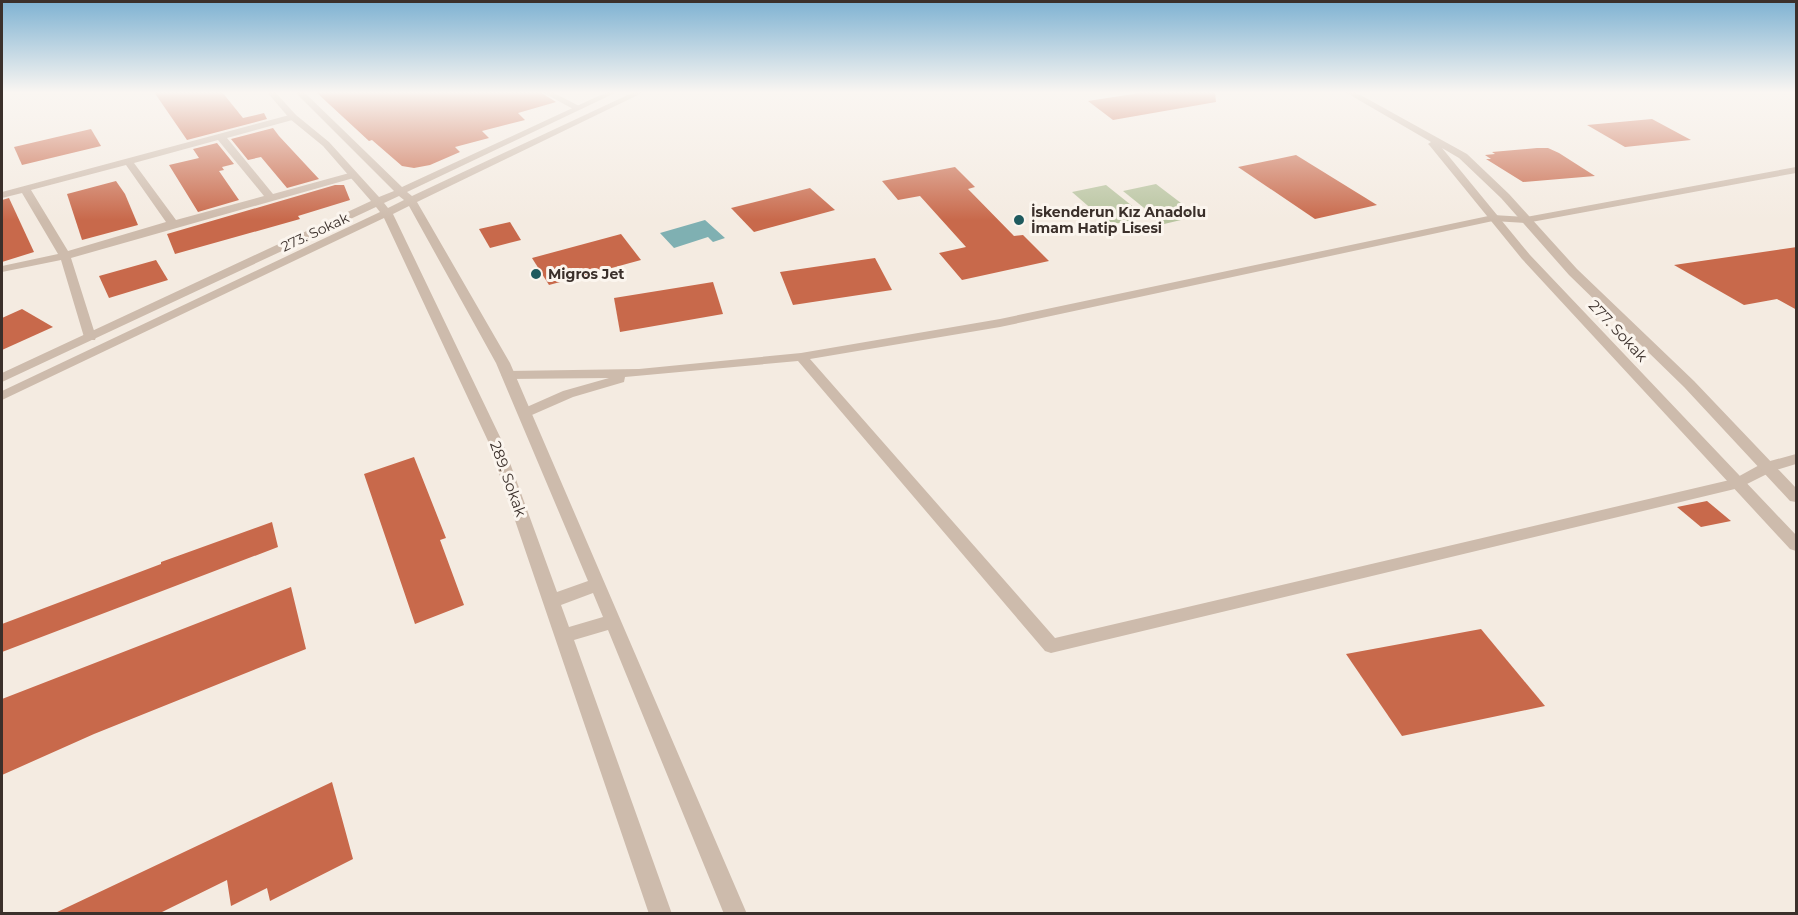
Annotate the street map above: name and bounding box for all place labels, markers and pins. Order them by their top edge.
place label: İskenderun Kız Anadolu İmam Hatip Lisesi [1031,203,1206,237]
marker: İskenderun Kız Anadolu İmam Hatip Lisesi [1012,213,1026,227]
place label: Migros Jet [548,265,624,283]
marker: Migros Jet [529,267,543,281]

